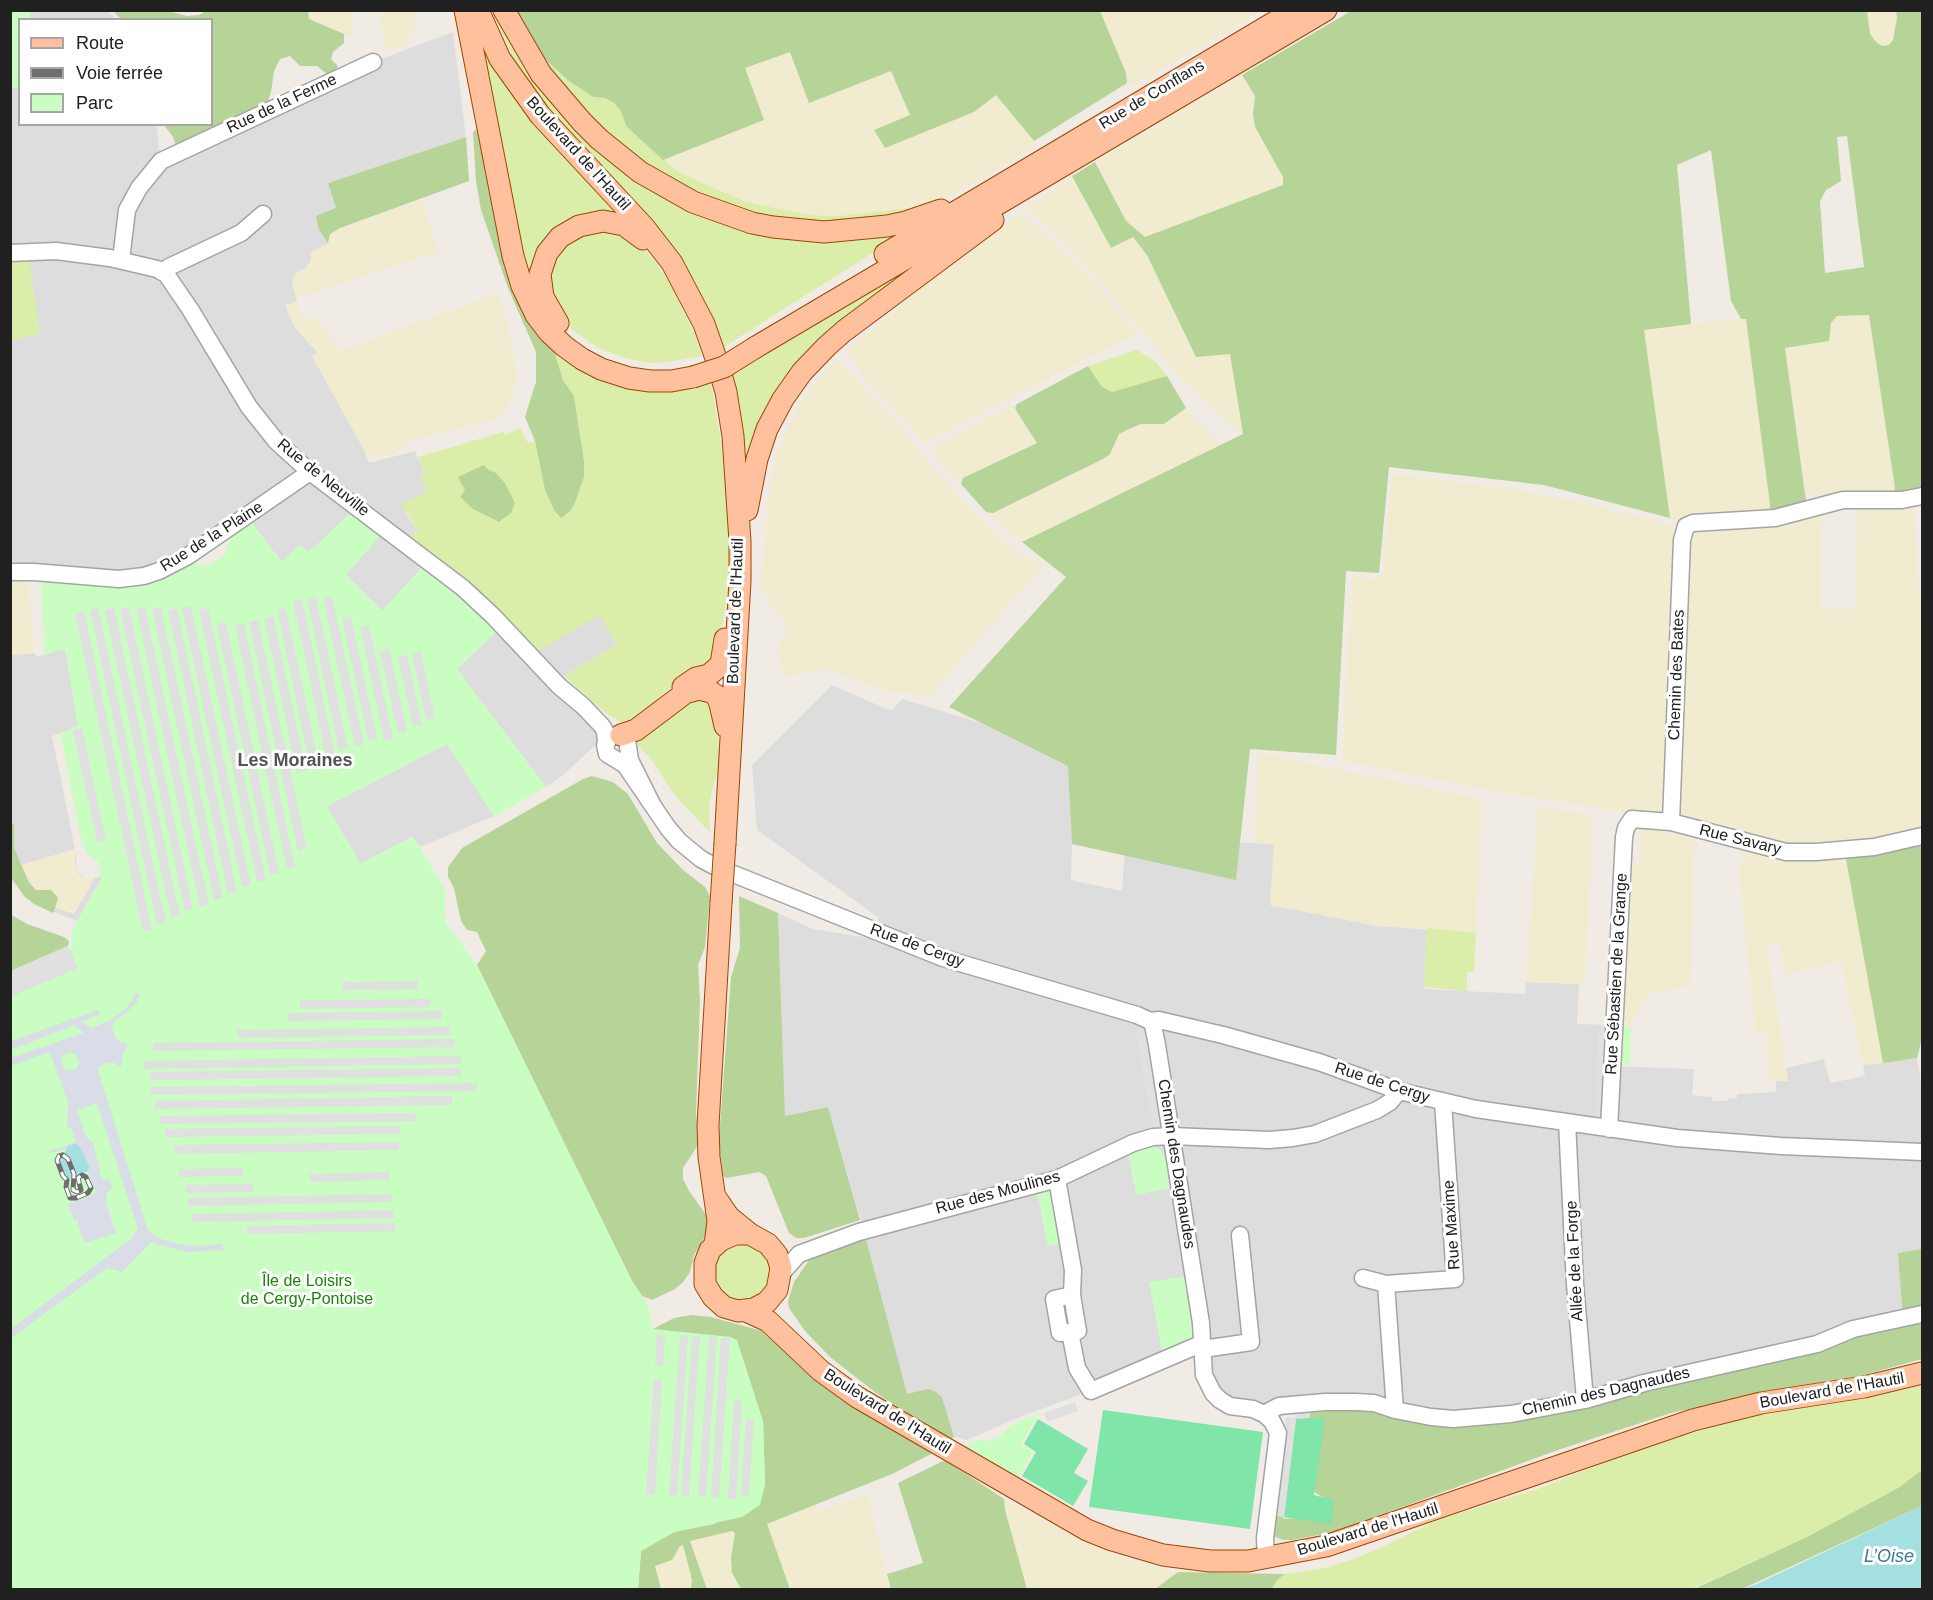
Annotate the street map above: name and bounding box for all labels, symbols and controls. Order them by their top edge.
legend [18,18,213,126]
text: Route [76,33,124,53]
street label: Rue de Conflans [1096,56,1208,134]
text: Voie ferrée [76,63,163,83]
street label: Rue de la Ferme [224,70,340,138]
text: Parc [76,93,113,113]
street label: Boulevard de l'Hautil [522,93,634,215]
street label: Rue de Neuville [273,435,373,521]
street label: Rue de la Plaine [157,498,267,576]
street label: Boulevard de l'Hautil [724,538,748,684]
street label: Chemin des Bates [1665,609,1689,741]
district label: Les Moraines [237,750,353,772]
street label: Rue Savary [1697,821,1783,859]
street label: Rue Sébastien de la Grange [1602,873,1632,1075]
street label: Rue de Cergy [867,920,967,972]
street label: Rue de Cergy [1332,1059,1432,1107]
street label: Chemin des Dagnaudes [1153,1078,1199,1250]
street label: Rue des Moulines [934,1167,1062,1219]
street label: Rue Maxime [1439,1180,1465,1270]
street label: Allée de la Forge [1562,1200,1588,1322]
park label: Île de Loisirs de Cergy-Pontoise [241,1272,373,1310]
street label: Chemin des Dagnaudes [1520,1363,1692,1421]
street label: Boulevard de l'Hautil [820,1365,954,1459]
street label: Boulevard de l'Hautil [1758,1369,1906,1413]
street label: Boulevard de l'Hautil [1295,1499,1441,1561]
water label: L’Oise [1864,1546,1914,1568]

